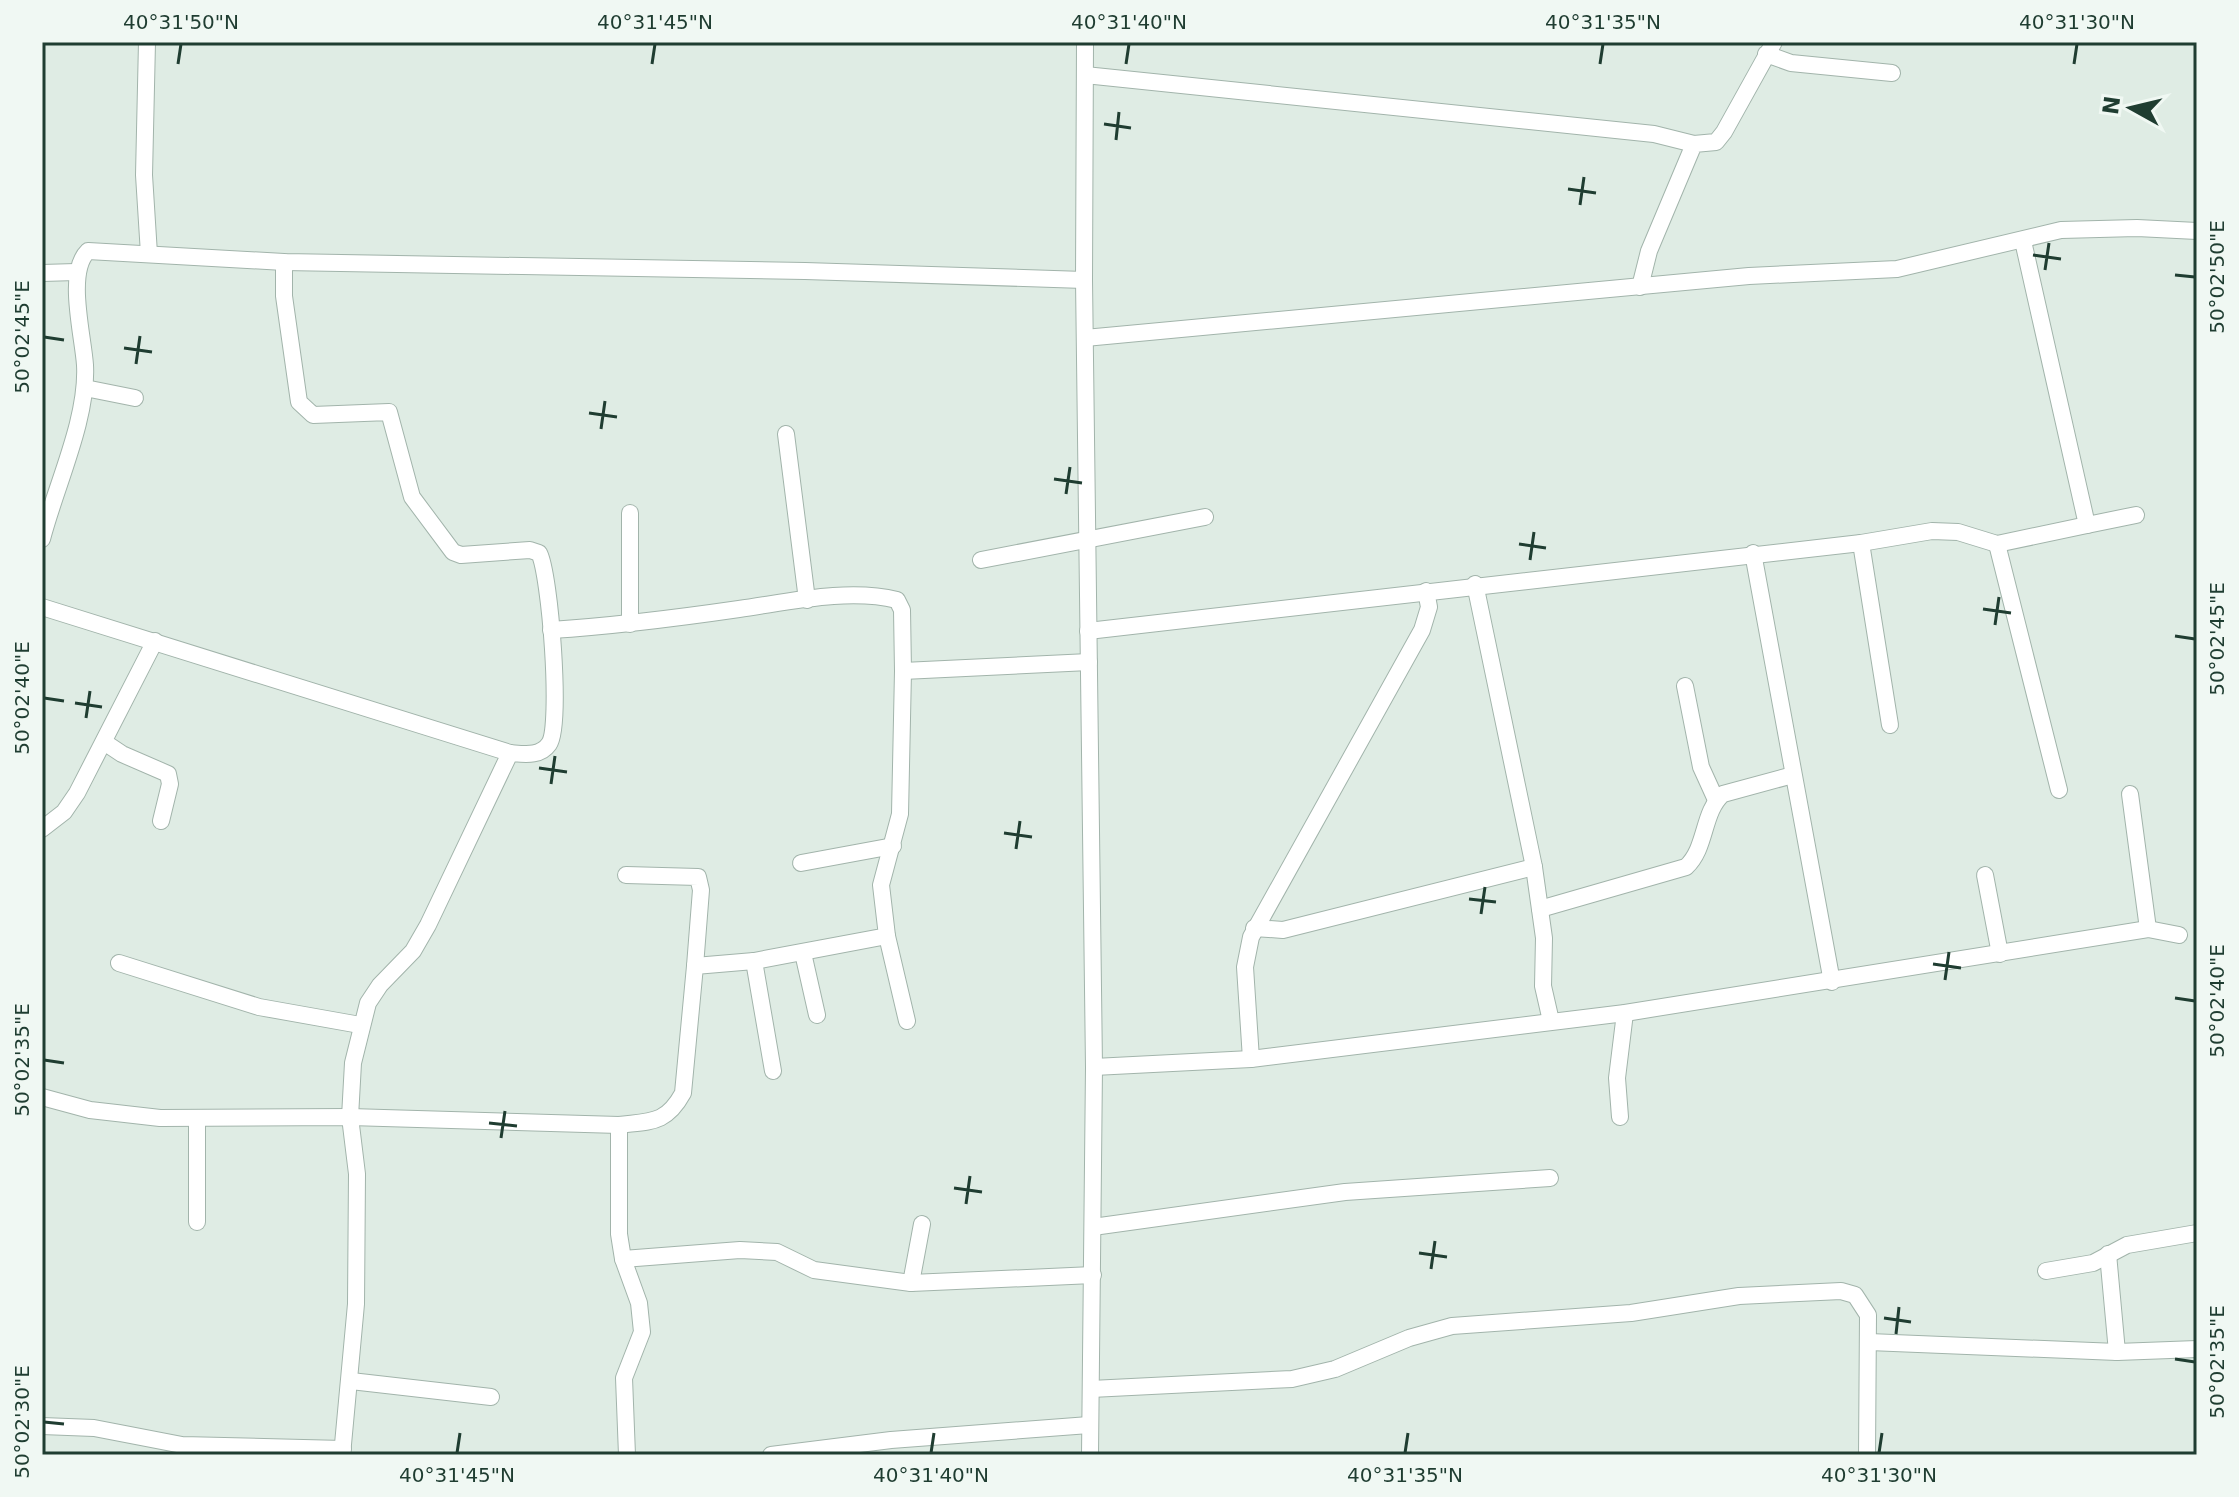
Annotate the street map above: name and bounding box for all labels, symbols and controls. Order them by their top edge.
text: 40°31'50"N [123,10,239,34]
text: 40°31'45"N [597,10,713,34]
text: 40°31'40"N [1071,10,1187,34]
text: 40°31'35"N [1545,10,1661,34]
text: 40°31'30"N [2019,10,2135,34]
north arrow [2091,68,2171,148]
text: N [2098,94,2125,116]
text: 50°02'50"E [2205,220,2229,334]
text: 50°02'45"E [10,280,34,394]
text: 50°02'45"E [2205,582,2229,696]
text: 50°02'40"E [10,641,34,755]
text: 50°02'40"E [2205,944,2229,1058]
text: 50°02'35"E [10,1003,34,1117]
text: 50°02'35"E [2205,1305,2229,1419]
text: 50°02'30"E [10,1365,34,1479]
text: 40°31'45"N [399,1463,515,1487]
text: 40°31'40"N [873,1463,989,1487]
text: 40°31'35"N [1347,1463,1463,1487]
text: 40°31'30"N [1821,1463,1937,1487]

